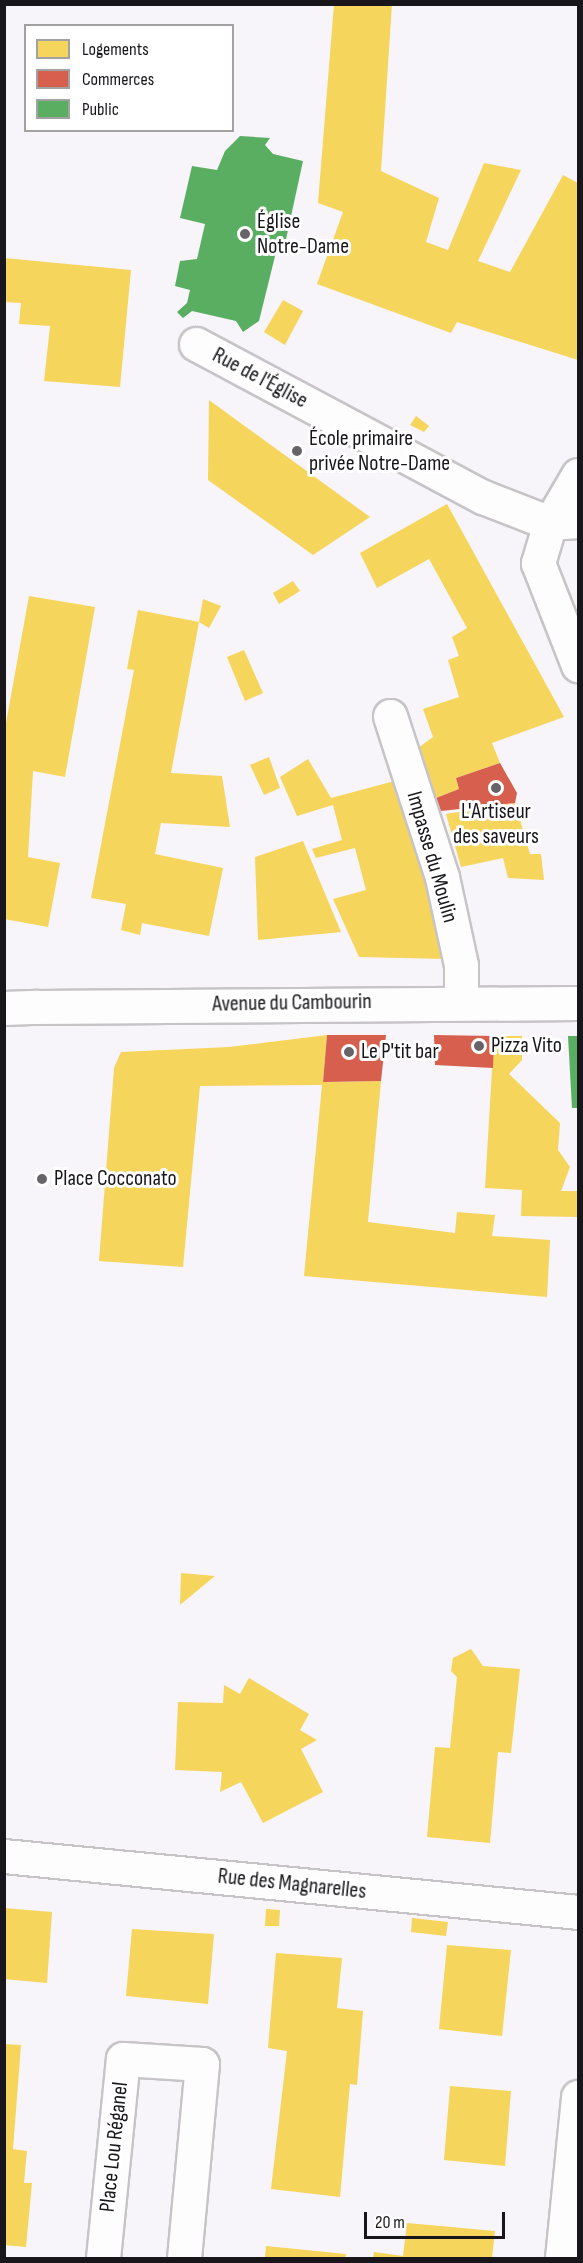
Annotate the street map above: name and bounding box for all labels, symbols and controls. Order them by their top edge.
legend [24,24,234,132]
text: Logements [82,39,149,60]
text: Commerces [82,69,154,90]
text: Public [82,99,119,120]
place label: Église Notre-Dame [257,208,349,260]
marker: Église Notre-Dame [238,227,252,241]
street label: Rue de l'Église [208,342,312,414]
place label: École primaire privée Notre-Dame [309,425,450,476]
marker: École primaire privée Notre-Dame [290,444,304,458]
marker: L'Artiseur des saveurs [489,781,503,795]
street label: Impasse du Moulin [401,788,463,926]
place label: L'Artiseur des saveurs [453,798,539,849]
street label: Avenue du Cambourin [212,988,372,1018]
place label: Pizza Vito [491,1033,562,1059]
place label: Le P'tit bar [361,1039,439,1065]
marker: Pizza Vito [472,1039,486,1053]
marker: Le P'tit bar [342,1045,356,1059]
place label: Place Cocconato [54,1166,177,1192]
marker: Place Cocconato [35,1172,49,1186]
street label: Rue des Magnarelles [217,1863,367,1905]
street label: Place Lou Réganel [94,2081,134,2213]
scale bar [367,2200,508,2238]
text: 20 m [375,2212,405,2233]

